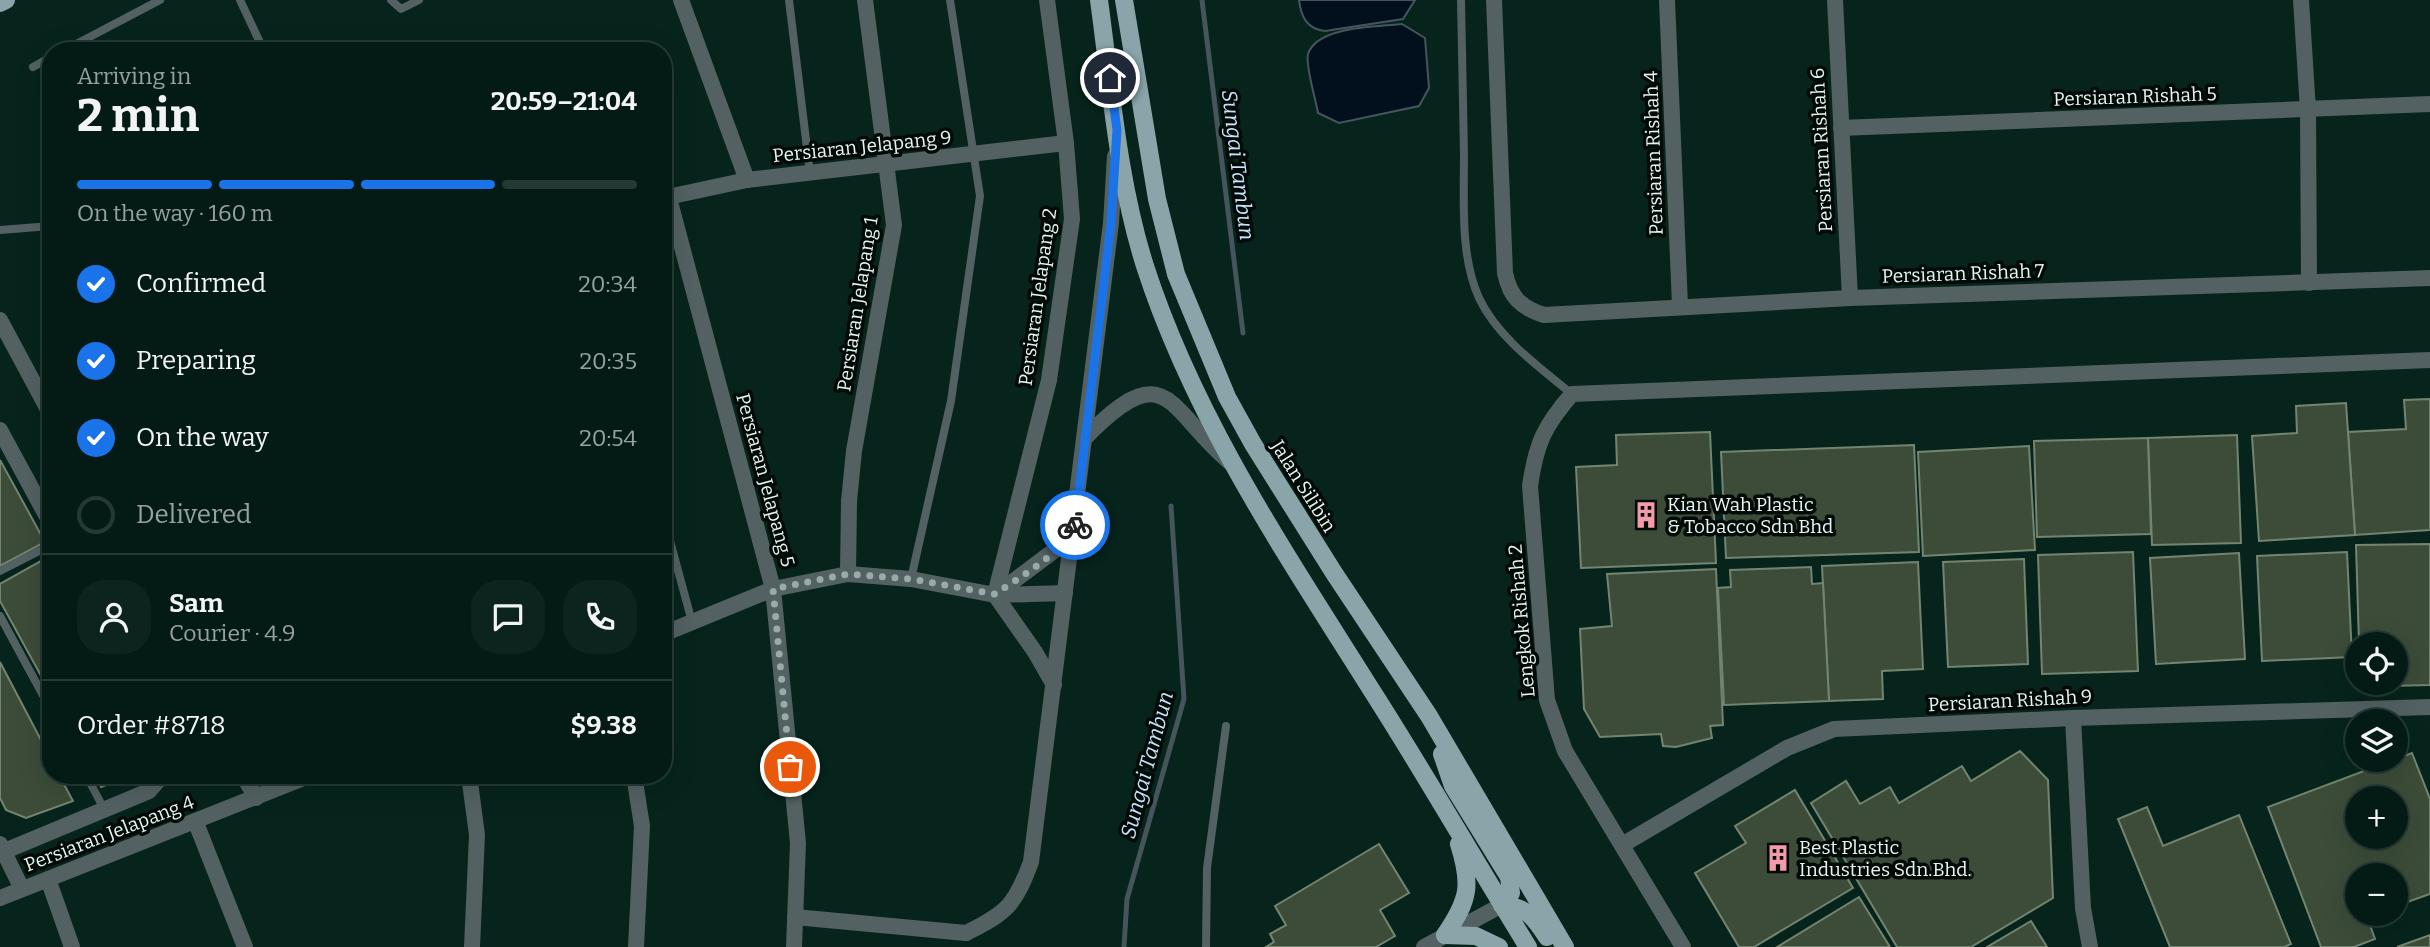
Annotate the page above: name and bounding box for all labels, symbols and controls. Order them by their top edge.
pin [1080,48,1140,108]
icon: home [1091,59,1129,97]
text: Arriving in [77,62,191,90]
street label: Persiaran Rishah 6 [1806,67,1837,233]
street label: Persiaran Rishah 4 [1639,70,1668,236]
street label: Persiaran Rishah 5 [2053,82,2217,111]
text: 20:59–21:04 [491,86,637,117]
text: 2 min [77,88,199,143]
water label: Sungai Tambun [1216,88,1260,242]
street label: Persiaran Jelapang 9 [771,126,953,167]
text: On the way · 160 m [77,199,273,227]
street label: Persiaran Jelapang 2 [1014,207,1061,387]
street label: Persiaran Jelapang 1 [832,215,883,393]
street label: Persiaran Rishah 7 [1881,259,2045,288]
icon: check [77,265,115,303]
text: Confirmed [136,268,266,299]
text: 20:34 [578,270,637,298]
icon: check [77,342,115,380]
text: Preparing [136,345,256,376]
text: 20:35 [580,347,637,375]
street label: Persiaran Jelapang 5 [731,391,800,569]
icon: check [77,419,115,457]
text: On the way [136,422,269,453]
text: 20:54 [579,424,637,452]
street label: Jalan Silibin [1266,435,1341,536]
courier [1040,490,1110,560]
place label: Kian Wah Plastic & Tobacco Sdn Bhd [1667,493,1833,538]
text: Delivered [136,499,251,530]
building icon: Kian Wah Plastic & Tobacco Sdn Bhd [1631,500,1661,530]
icon: bike [1056,506,1094,544]
street label: Lengkok Rishah 2 [1503,543,1540,699]
button: person [77,580,151,654]
button: chat [471,580,545,654]
button: phone [563,580,637,654]
text: Sam [169,588,224,619]
text: Courier · 4.9 [169,619,296,647]
map controls [2345,632,2408,926]
button: locate [2345,632,2408,695]
street label: Persiaran Rishah 9 [1927,685,2093,716]
water label: Sungai Tambun [1115,689,1179,841]
button: layers [2345,709,2408,772]
text: Order #8718 [77,710,226,741]
text: $9.38 [571,710,637,741]
pin [760,737,820,797]
icon: bag [771,748,809,786]
button: + [2345,786,2408,849]
street label: Persiaran Jelapang 4 [21,791,197,876]
place label: Best Plastic Industries Sdn.Bhd. [1799,836,1971,881]
building icon: Best Plastic Industries Sdn.Bhd. [1763,843,1793,873]
button: − [2345,863,2408,926]

